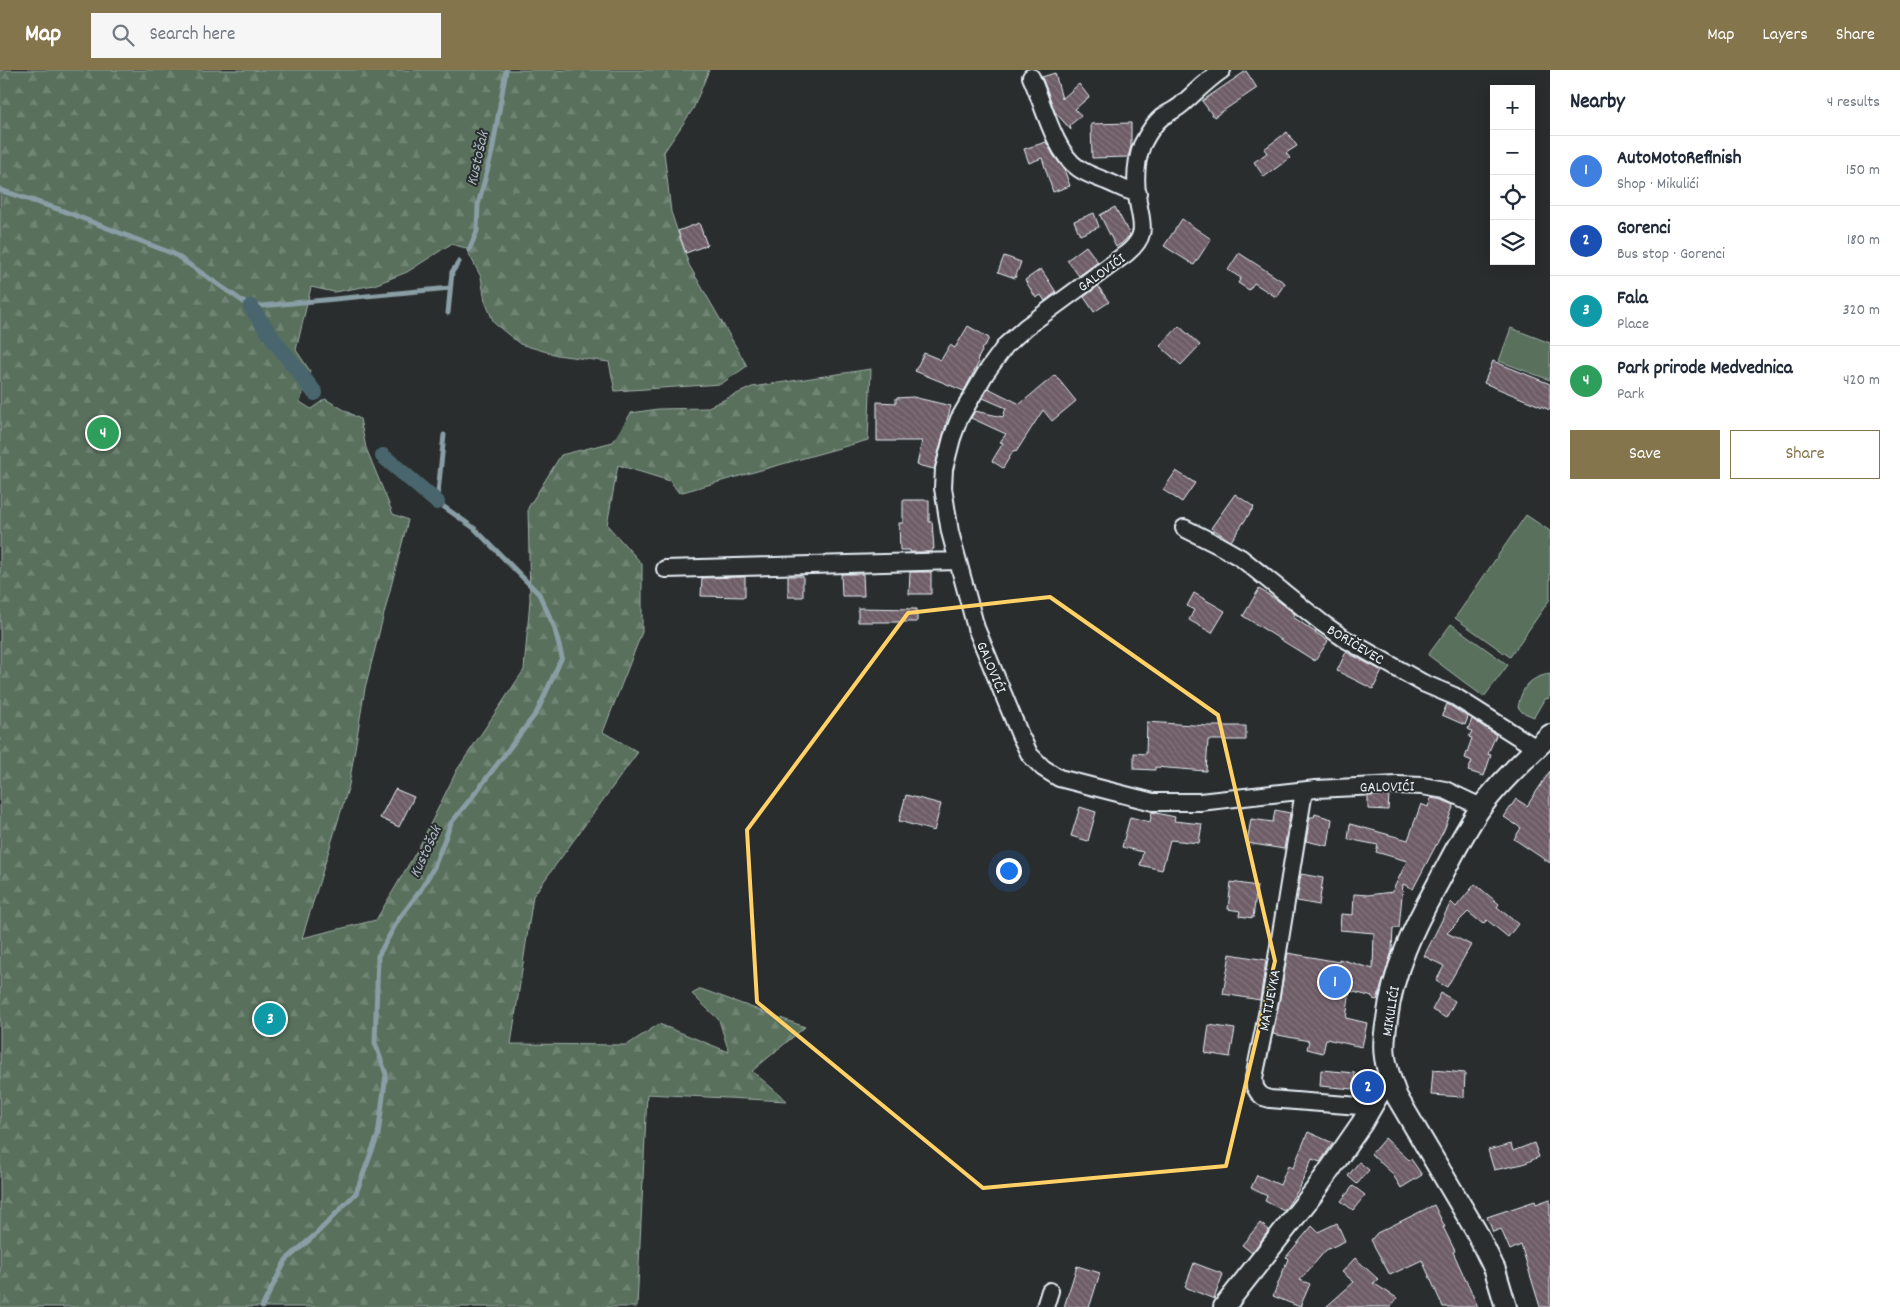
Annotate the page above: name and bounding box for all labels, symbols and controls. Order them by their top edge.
search box [91,13,441,58]
text: Map [25,18,61,52]
icon: search [109,21,137,49]
text: Search here [149,22,235,49]
text: Map [1707,23,1734,48]
text: Layers [1762,23,1808,48]
text: Share [1836,23,1875,48]
map controls [1490,85,1535,265]
button: + [1490,85,1535,130]
text: Nearby [1570,88,1625,118]
text: 4 results [1827,91,1880,114]
water label: Kustošak [461,128,496,188]
button: − [1490,130,1535,175]
text: AutoMotoRefinish [1617,146,1741,173]
text: 1 [1584,159,1588,182]
text: 150 m [1846,159,1880,182]
text: Shop · Mikulići [1617,173,1699,196]
button: locate [1490,175,1535,220]
text: Gorenci [1617,216,1670,243]
button: layers [1490,220,1535,265]
text: 2 [1583,229,1590,252]
text: 180 m [1847,229,1880,252]
text: Bus stop · Gorenci [1617,243,1725,266]
street label: GALOVIĆI [1074,249,1131,299]
text: Fala [1617,286,1648,313]
text: 3 [1582,299,1590,322]
text: 320 m [1843,299,1880,322]
text: Place [1617,313,1649,336]
text: Park prirode Medvednica [1617,356,1793,383]
text: 4 [1583,369,1589,392]
text: 420 m [1843,369,1880,392]
text: Park [1617,383,1644,406]
pin: 4 [87,414,119,452]
button: Save [1570,430,1720,479]
button: Share [1730,430,1880,479]
street label: BORIČEVEC [1322,620,1388,671]
street label: GALOVIĆI [969,638,1011,697]
street label: GALOVIĆI [1360,777,1415,799]
water label: Kustošak [404,821,449,882]
your location [996,858,1022,884]
pin: 1 [1319,963,1351,1001]
street label: MATIJEVKA [1254,968,1288,1033]
street label: MIKULIĆI [1377,984,1407,1038]
pin: 3 [254,1000,286,1038]
pin: 2 [1352,1068,1384,1106]

